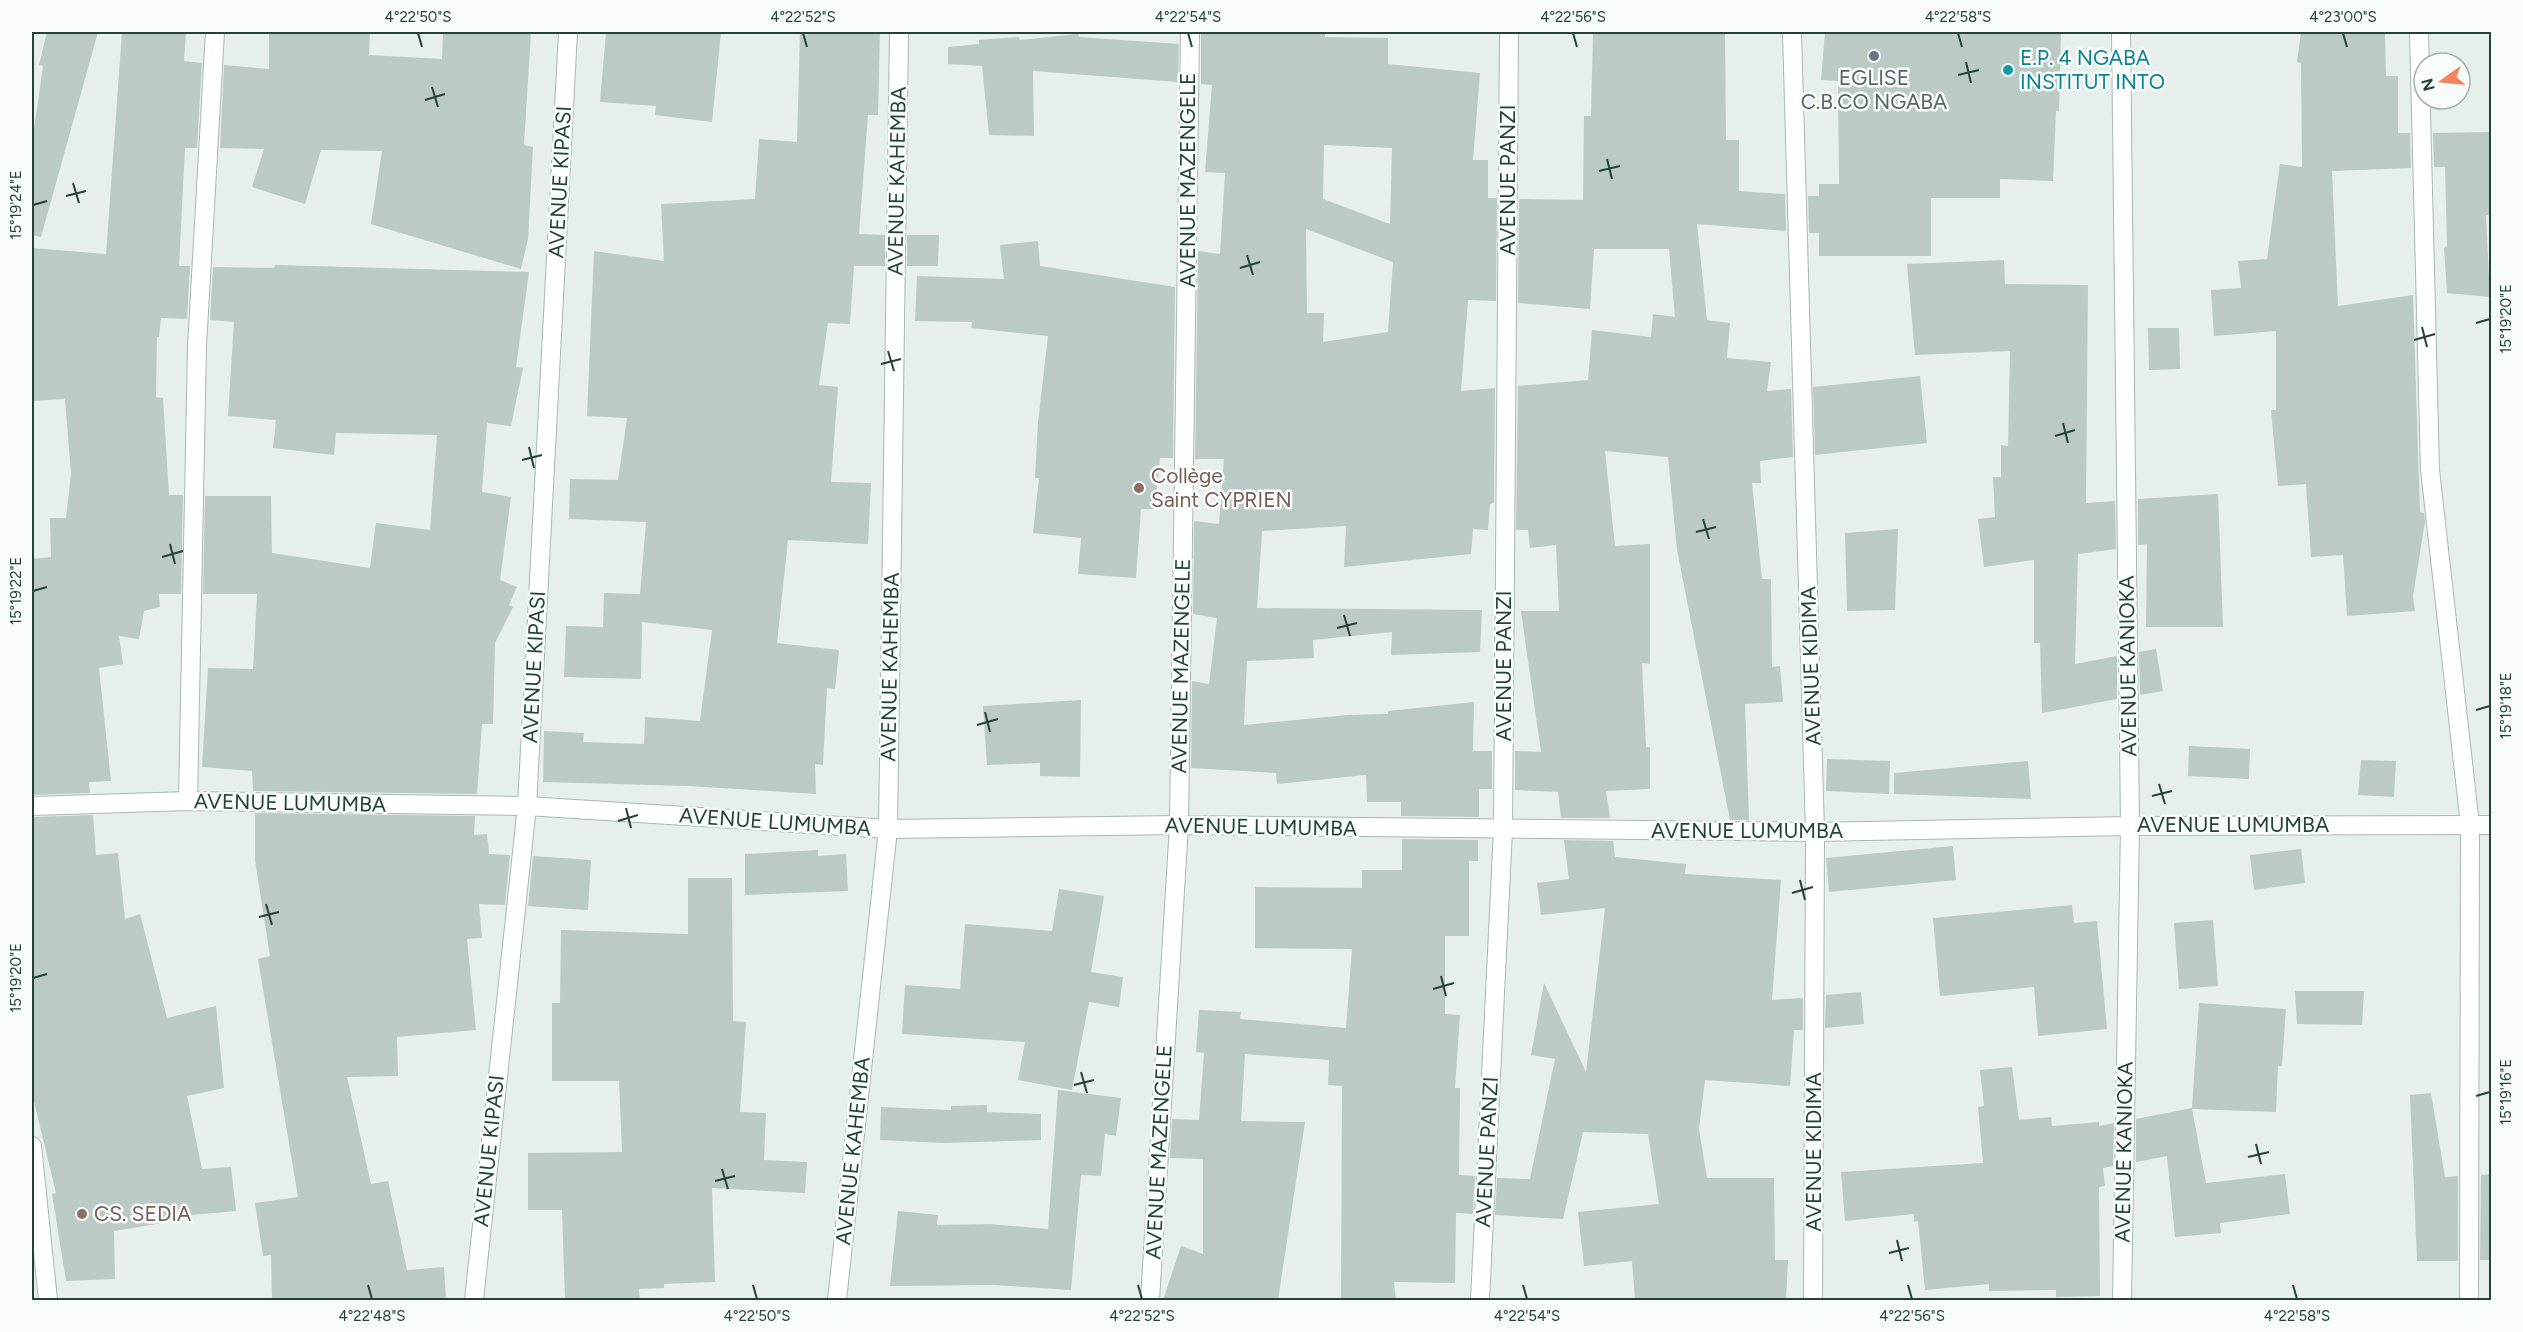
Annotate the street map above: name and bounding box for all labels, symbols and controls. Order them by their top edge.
text: 4°22'50"S [385,8,451,26]
text: 4°22'52"S [770,8,836,26]
text: 4°22'54"S [1155,8,1221,26]
text: 4°22'56"S [1540,8,1606,26]
text: 4°22'58"S [1925,8,1991,26]
text: 4°23'00"S [2309,8,2377,26]
place label: E.P. 4 NGABA INSTITUT INTO [2020,45,2165,94]
marker: EGLISE C.B.CO NGABA [1867,49,1881,63]
north arrow [2412,51,2472,111]
marker: E.P. 4 NGABA INSTITUT INTO [2001,63,2015,77]
place label: EGLISE C.B.CO NGABA [1801,65,1947,114]
street label: AVENUE MAZENGELE [1175,73,1200,287]
text: N [2417,76,2439,93]
street label: AVENUE KAHEMBA [882,86,911,276]
street label: AVENUE KIPASI [543,105,576,259]
street label: AVENUE PANZI [1495,105,1520,255]
text: 15°19'24"E [7,170,25,240]
text: 15°19'20"E [2497,284,2515,354]
place label: Collège Saint CYPRIEN [1151,463,1292,512]
marker: Collège Saint CYPRIEN [1132,481,1146,495]
text: 15°19'22"E [7,557,25,625]
street label: AVENUE MAZENGELE [1166,558,1195,774]
street label: AVENUE KAHEMBA [875,572,904,762]
street label: AVENUE KANIOKA [2113,575,2142,757]
street label: AVENUE KIDIMA [1795,586,1826,746]
street label: AVENUE KIPASI [517,590,550,744]
street label: AVENUE PANZI [1491,591,1516,741]
text: 15°19'18"E [2497,672,2515,740]
street label: AVENUE LUMUMBA [194,788,386,817]
street label: AVENUE LUMUMBA [678,802,872,841]
street label: AVENUE LUMUMBA [1165,812,1357,841]
street label: AVENUE LUMUMBA [2137,812,2329,837]
street label: AVENUE LUMUMBA [1651,818,1843,843]
text: 15°19'20"E [7,943,25,1013]
street label: AVENUE MAZENGELE [1140,1044,1177,1260]
street label: AVENUE KAHEMBA [830,1056,875,1246]
text: 15°19'16"E [2497,1059,2515,1125]
street label: AVENUE KANIOKA [2109,1061,2138,1243]
street label: AVENUE KIDIMA [1801,1072,1826,1232]
street label: AVENUE KIPASI [468,1074,509,1228]
street label: AVENUE PANZI [1470,1076,1503,1228]
place label: CS. SEDIA [94,1201,191,1226]
marker: CS. SEDIA [75,1207,89,1221]
text: 4°22'48"S [338,1307,406,1325]
text: 4°22'50"S [724,1307,790,1325]
text: 4°22'52"S [1109,1307,1175,1325]
text: 4°22'54"S [1494,1307,1560,1325]
text: 4°22'56"S [1879,1307,1945,1325]
text: 4°22'58"S [2264,1307,2330,1325]

